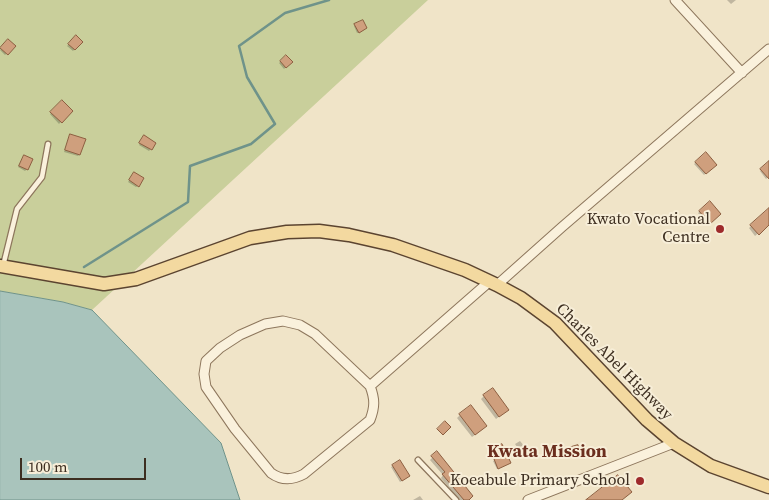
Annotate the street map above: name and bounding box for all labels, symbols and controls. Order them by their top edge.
place label: Kwato Vocational Centre [587,210,710,248]
marker: Kwato Vocational Centre [714,223,726,235]
street label: Charles Abel Highway [552,300,676,424]
district label: Kwata Mission [487,441,607,463]
scale bar [22,448,149,480]
text: 100 m [28,456,68,477]
place label: Koeabule Primary School [450,471,630,491]
marker: Koeabule Primary School [634,475,646,487]

